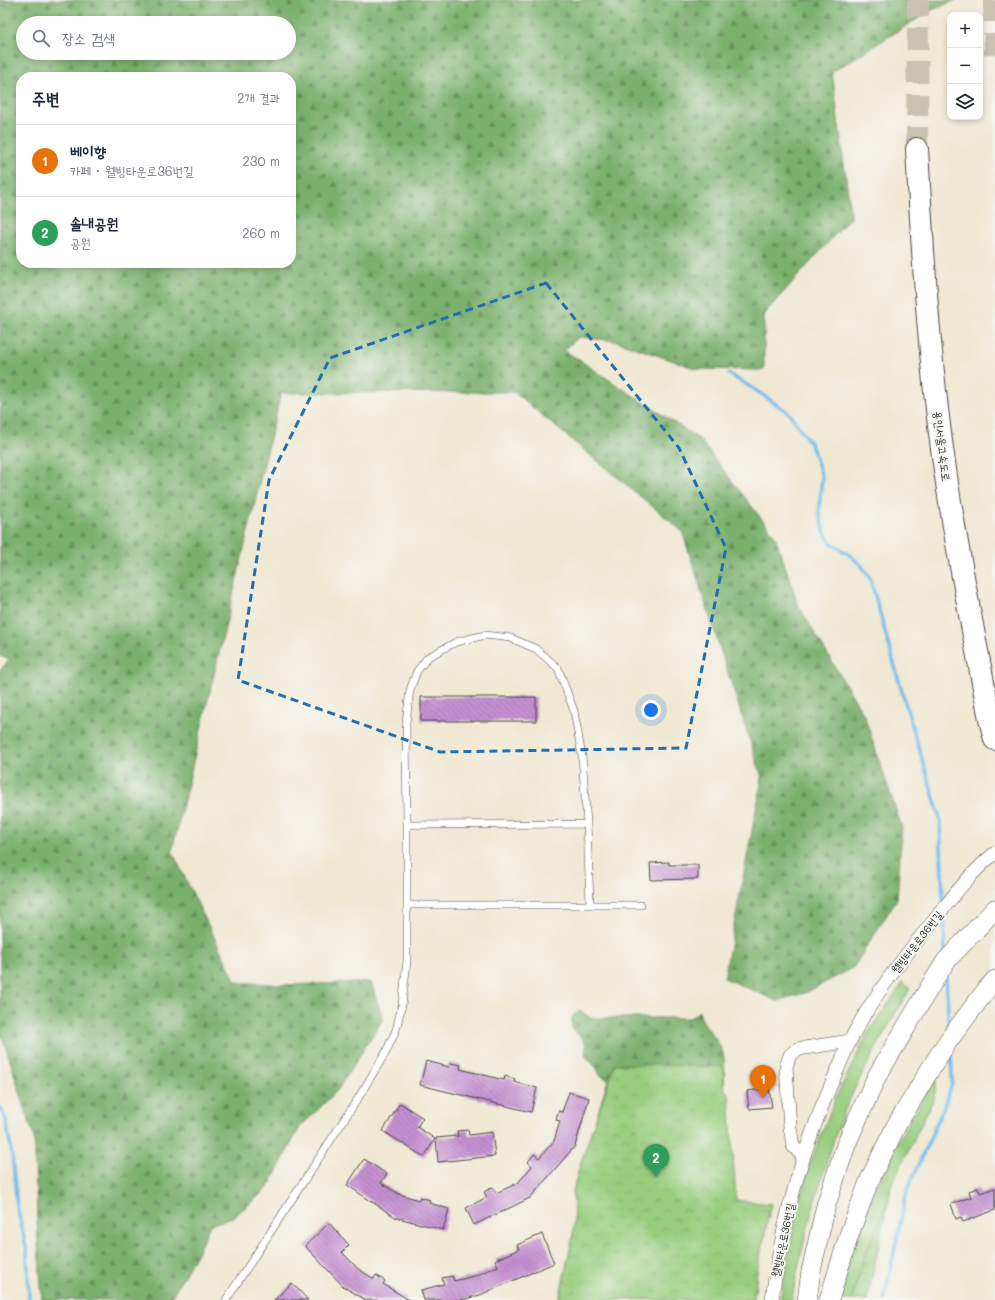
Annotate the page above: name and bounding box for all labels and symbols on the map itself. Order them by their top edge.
street label: 용인서울고속도로 [931,410,954,482]
your location [641,700,661,720]
street label: 웰빙타운로36번길 [888,907,946,976]
pin: 1 [750,1065,776,1098]
pin: 2 [643,1144,669,1177]
street label: 웰빙타운로36번길 [767,1201,798,1278]

